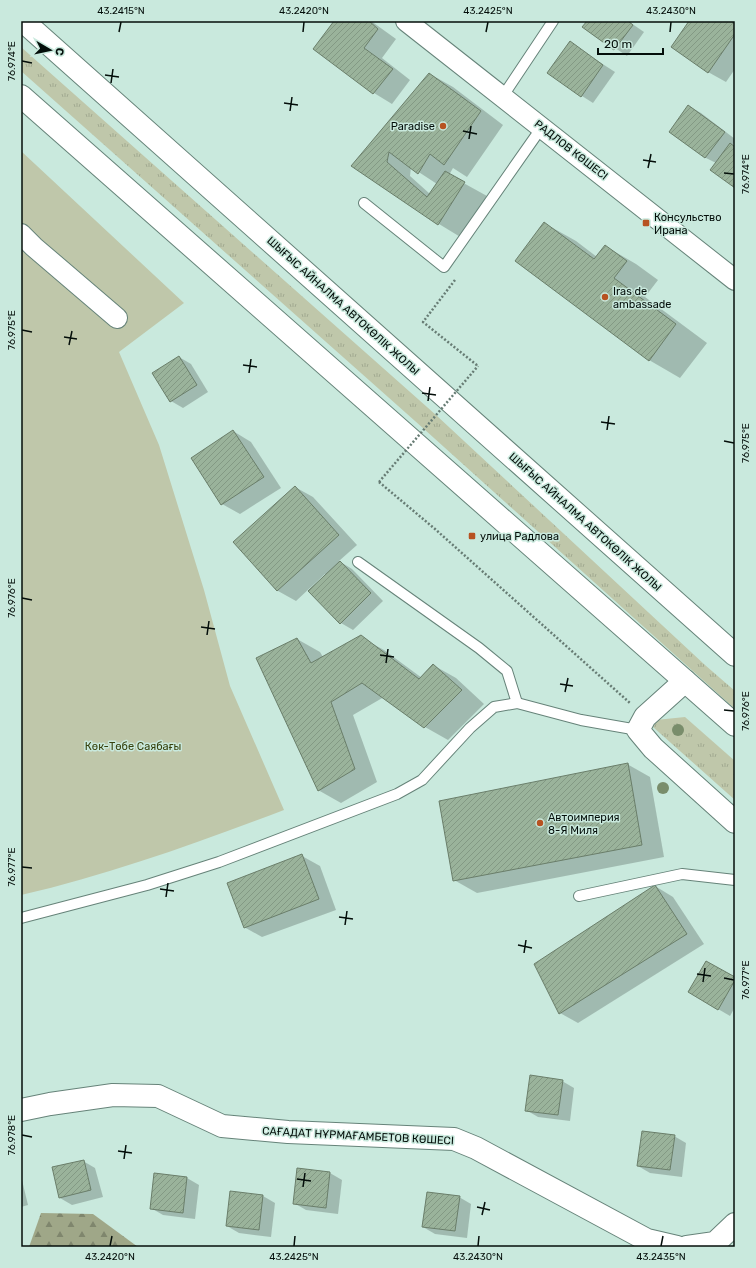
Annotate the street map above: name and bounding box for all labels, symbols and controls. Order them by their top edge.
text: 43.2415°N [97,5,145,17]
text: 43.2420°N [279,5,329,17]
text: 43.2425°N [463,5,513,17]
text: 43.2430°N [646,5,696,17]
north arrow [30,30,70,70]
scale bar [598,30,663,56]
text: 20 m [604,37,632,51]
text: 76.974°E [6,41,18,81]
text: С [52,47,66,57]
street label: РАДЛОВ КӨШЕСІ [532,117,610,183]
place label: Paradise [391,120,435,133]
marker: Paradise [438,121,448,131]
text: 76.974°E [740,154,752,194]
place label: Консульство Ирана [654,211,722,237]
marker: Консульство Ирана [641,218,651,228]
street label: ШЫҒЫС АЙНАЛМА АВТОКӨЛІК ЖОЛЫ [264,234,422,378]
place label: Iras de ambassade [613,285,671,311]
marker: Iras de ambassade [600,292,610,302]
text: 76.975°E [6,310,18,350]
text: 76.975°E [740,423,752,463]
street label: ШЫҒЫС АЙНАЛМА АВТОКӨЛІК ЖОЛЫ [506,450,664,594]
place label: улица Радлова [480,530,559,543]
marker: улица Радлова [467,531,477,541]
text: 76.976°E [6,578,18,618]
text: 76.976°E [740,691,752,731]
park label: Көк-Төбе Саябағы [85,740,181,753]
place label: Автоимперия 8-Я Миля [548,811,620,837]
marker: Автоимперия 8-Я Миля [535,818,545,828]
text: 76.977°E [6,847,18,887]
text: 76.977°E [740,960,752,1000]
text: 76.978°E [6,1115,18,1155]
street label: САҒАДАТ НҰРМАҒАМБЕТОВ КӨШЕСІ [262,1124,454,1148]
text: 43.2420°N [85,1251,135,1263]
text: 43.2425°N [269,1251,319,1263]
text: 43.2430°N [453,1251,503,1263]
text: 43.2435°N [636,1251,686,1263]

